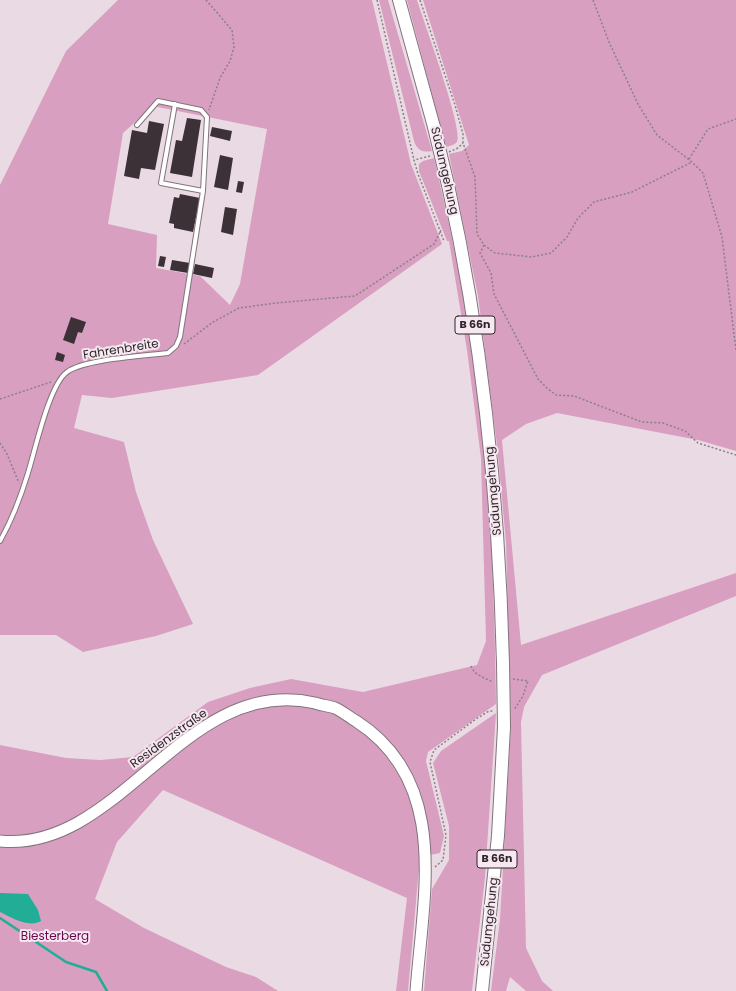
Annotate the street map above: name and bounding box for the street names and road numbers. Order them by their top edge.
street label: Südumgehung [427,126,461,216]
road number: B 66n [455,316,495,334]
street label: Fahrenbreite [82,337,160,363]
street label: Südumgehung [483,446,505,536]
street label: Residenzstraße [128,706,210,772]
road number: B 66n [477,850,517,868]
street label: Südumgehung [478,877,502,967]

